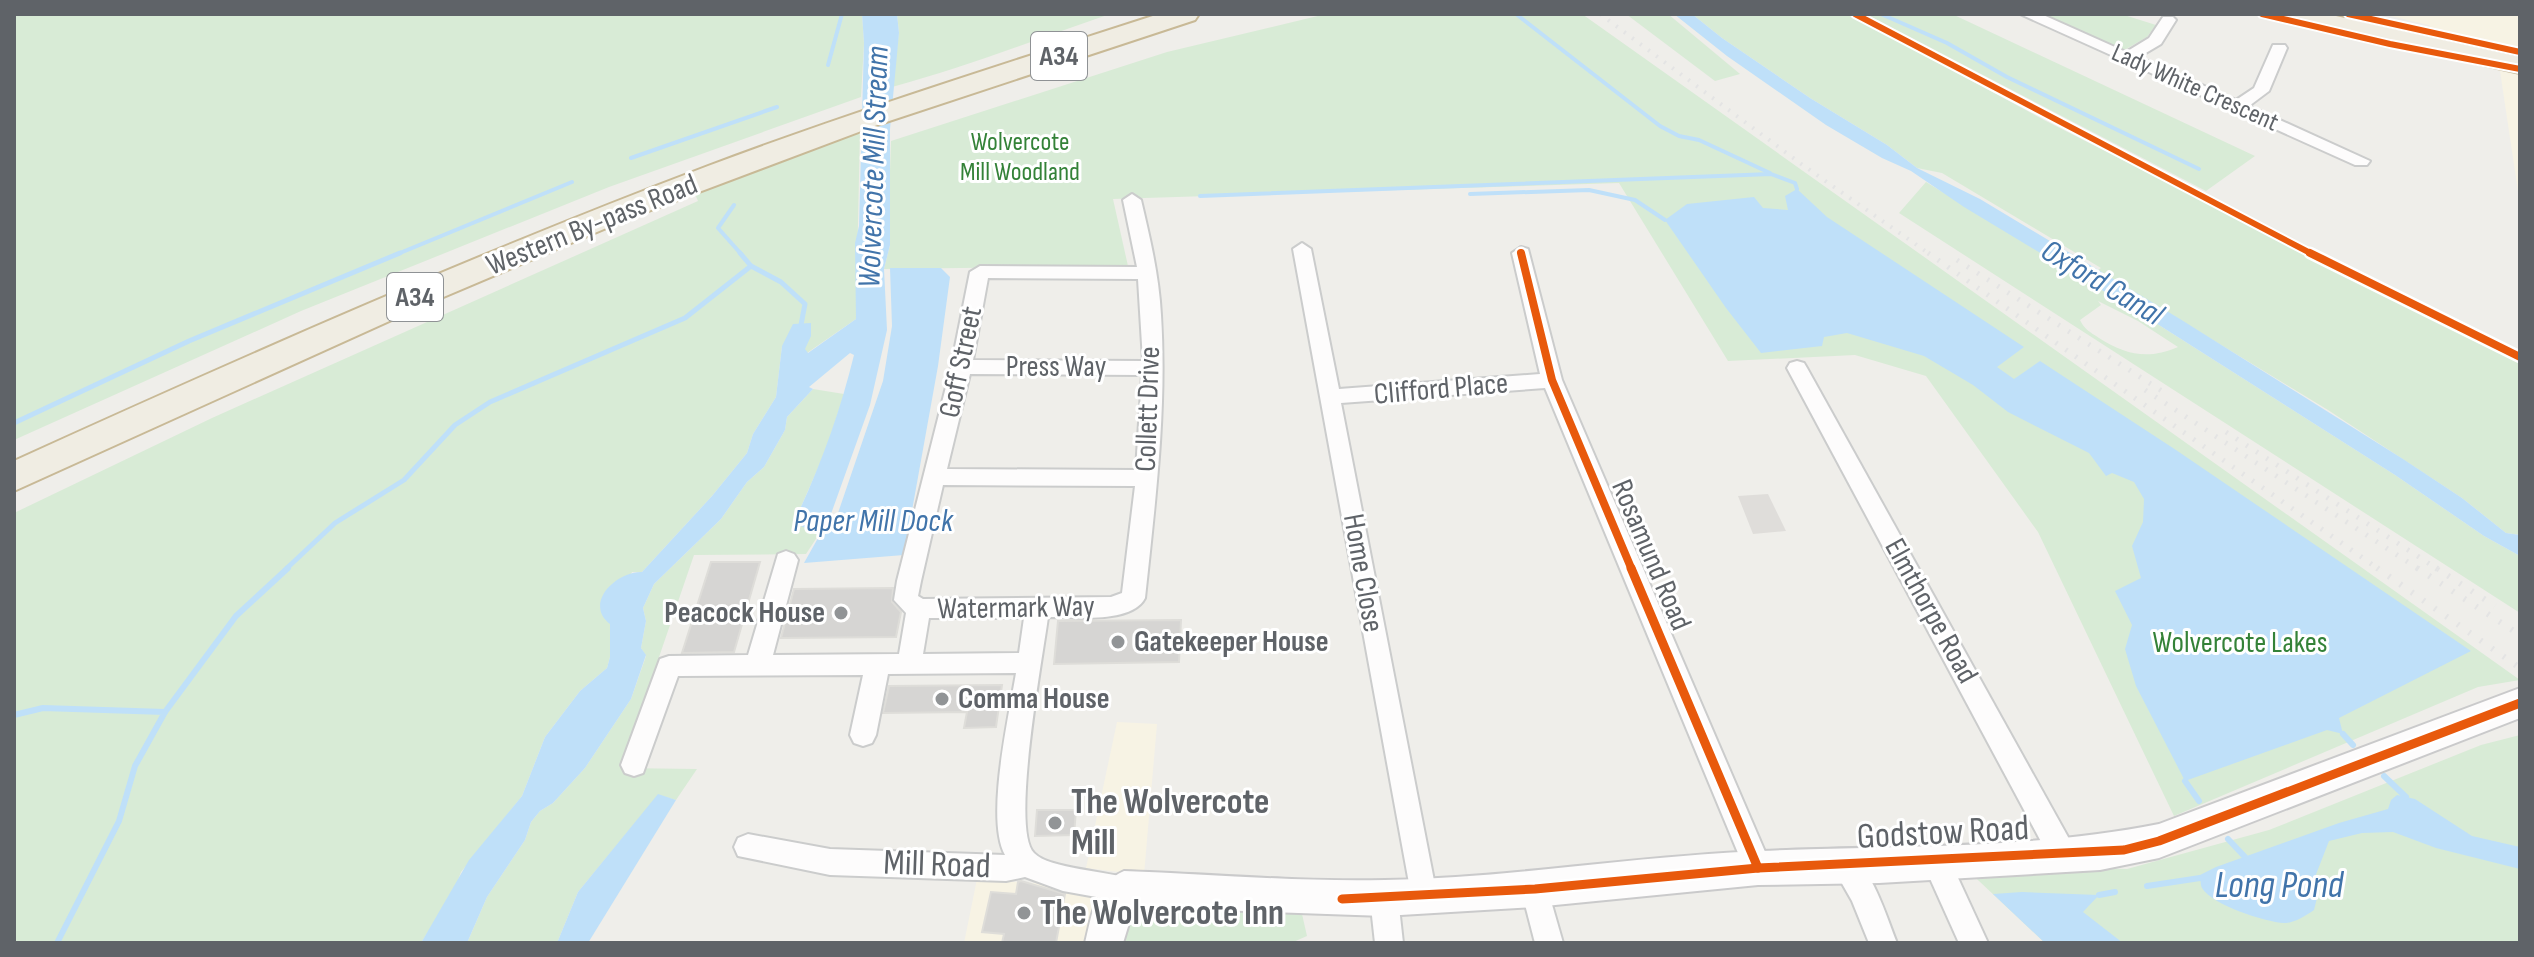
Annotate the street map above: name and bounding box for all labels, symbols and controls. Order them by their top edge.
road number: A34 [1031,32,1087,80]
street label: Lady White Crescent [2107,37,2283,139]
water label: Wolvercote Mill Stream [850,45,898,289]
park label: Wolvercote Mill Woodland [960,127,1080,188]
street label: Western By-pass Road [481,166,703,284]
water label: Oxford Canal [2034,231,2171,335]
road number: A34 [387,273,443,321]
street label: Goff Street [932,303,990,421]
street label: Collett Drive [1128,346,1168,472]
street label: Press Way [1006,349,1107,385]
street label: Clifford Place [1372,365,1510,413]
street label: Rosamund Road [1603,474,1699,636]
water label: Paper Mill Dock [793,502,954,541]
street label: Home Close [1335,511,1391,635]
street label: Elmthorpe Road [1877,532,1985,690]
street label: Watermark Way [937,589,1095,627]
place label: Peacock House [664,595,825,631]
marker: Peacock House [832,604,850,622]
place label: Gatekeeper House [1134,624,1328,660]
park label: Wolvercote Lakes [2152,625,2328,661]
marker: Gatekeeper House [1109,633,1127,651]
place label: Comma House [958,681,1110,717]
marker: Comma House [933,690,951,708]
place label: The Wolvercote Mill [1071,781,1270,865]
street label: Godstow Road [1856,807,2030,859]
marker: The Wolvercote Mill [1046,814,1064,832]
street label: Mill Road [883,842,991,888]
water label: Long Pond [2215,863,2345,908]
place label: The Wolvercote Inn [1040,892,1284,935]
marker: The Wolvercote Inn [1015,904,1033,922]

